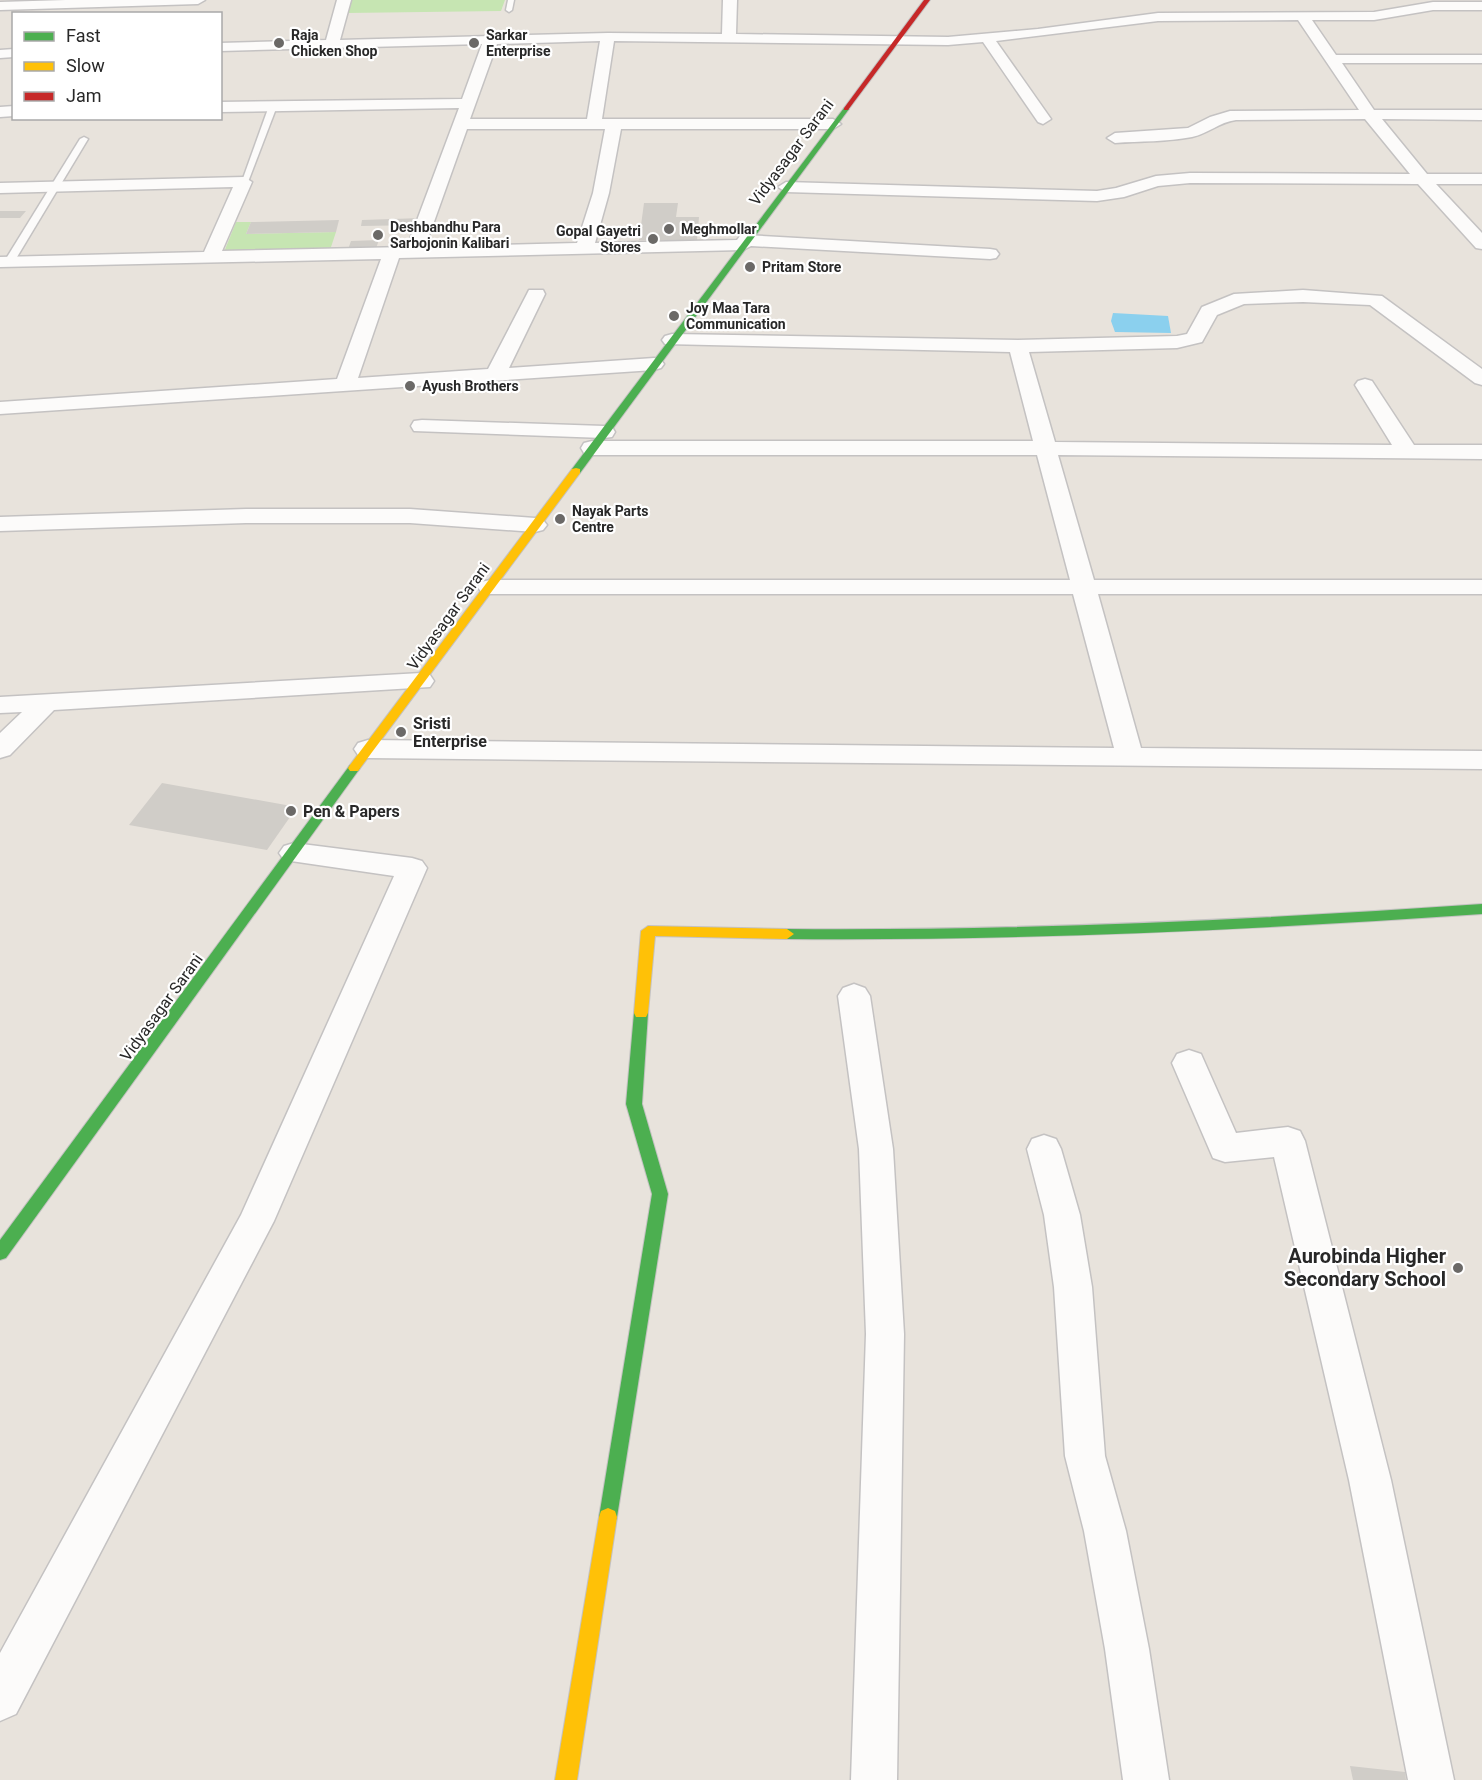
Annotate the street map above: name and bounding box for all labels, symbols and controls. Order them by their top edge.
legend [12,12,222,120]
text: Fast [66,25,101,46]
place label: Raja Chicken Shop [291,27,378,59]
place label: Sarkar Enterprise [486,27,551,59]
marker: Raja Chicken Shop [272,36,286,50]
marker: Sarkar Enterprise [467,36,481,50]
text: Slow [66,55,105,76]
text: Jam [66,85,102,106]
street label: Vidyasagar Sarani [745,95,838,209]
place label: Deshbandhu Para Sarbojonin Kalibari [390,219,509,251]
place label: Meghmollar [681,221,757,237]
marker: Meghmollar [662,222,676,236]
place label: Gopal Gayetri Stores [556,223,641,255]
marker: Deshbandhu Para Sarbojonin Kalibari [371,228,385,242]
marker: Gopal Gayetri Stores [646,232,660,246]
place label: Pritam Store [762,259,842,275]
marker: Pritam Store [743,260,757,274]
place label: Joy Maa Tara Communication [686,300,786,332]
marker: Joy Maa Tara Communication [667,309,681,323]
place label: Ayush Brothers [422,378,519,394]
marker: Ayush Brothers [403,379,417,393]
place label: Nayak Parts Centre [572,503,649,535]
marker: Nayak Parts Centre [553,512,567,526]
street label: Vidyasagar Sarani [403,559,494,674]
place label: Sristi Enterprise [413,714,487,751]
marker: Sristi Enterprise [394,725,408,739]
place label: Pen & Papers [303,802,400,821]
marker: Pen & Papers [284,804,298,818]
street label: Vidyasagar Sarani [116,950,207,1065]
place label: Aurobinda Higher Secondary School [1284,1244,1447,1291]
marker: Aurobinda Higher Secondary School [1451,1261,1465,1275]

